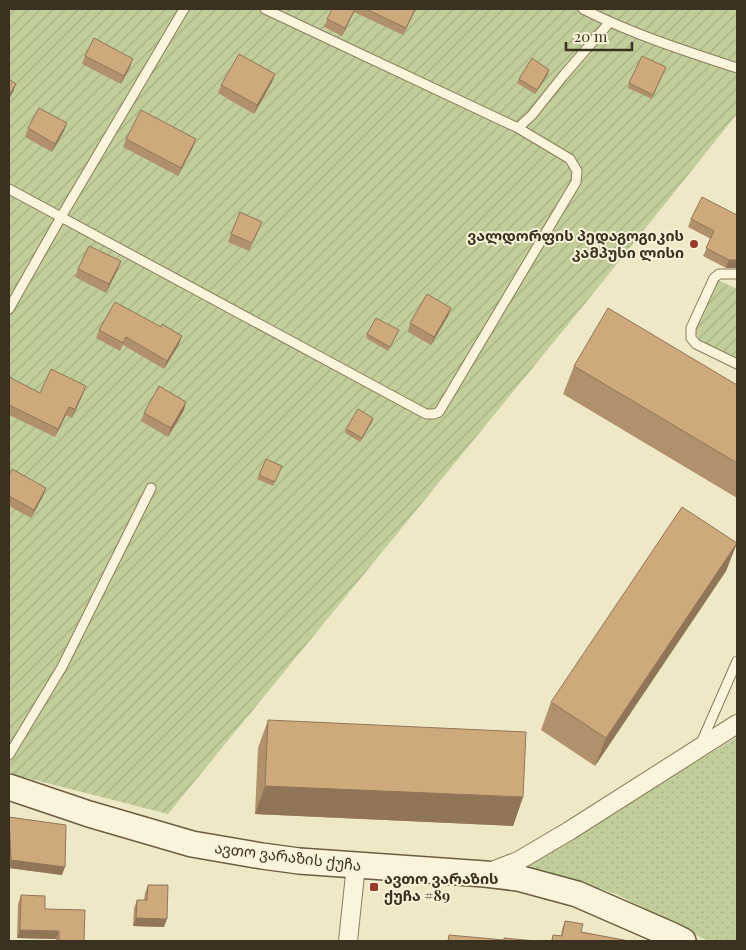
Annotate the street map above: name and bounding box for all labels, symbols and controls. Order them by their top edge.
scale bar [566,20,632,52]
text: 20 m [574,26,608,46]
place label: ვალდორფის პედაგოგიკის კამპუსი ლისი [467,225,684,262]
marker: ვალდორფის პედაგოგიკის კამპუსი ლისი [688,238,700,250]
street label: ავთო ვარაზის ქუჩა [213,837,363,875]
place label: ავთო ვარაზის ქუჩა #89 [384,868,498,905]
marker: ავთო ვარაზის ქუჩა #89 [368,881,380,893]

